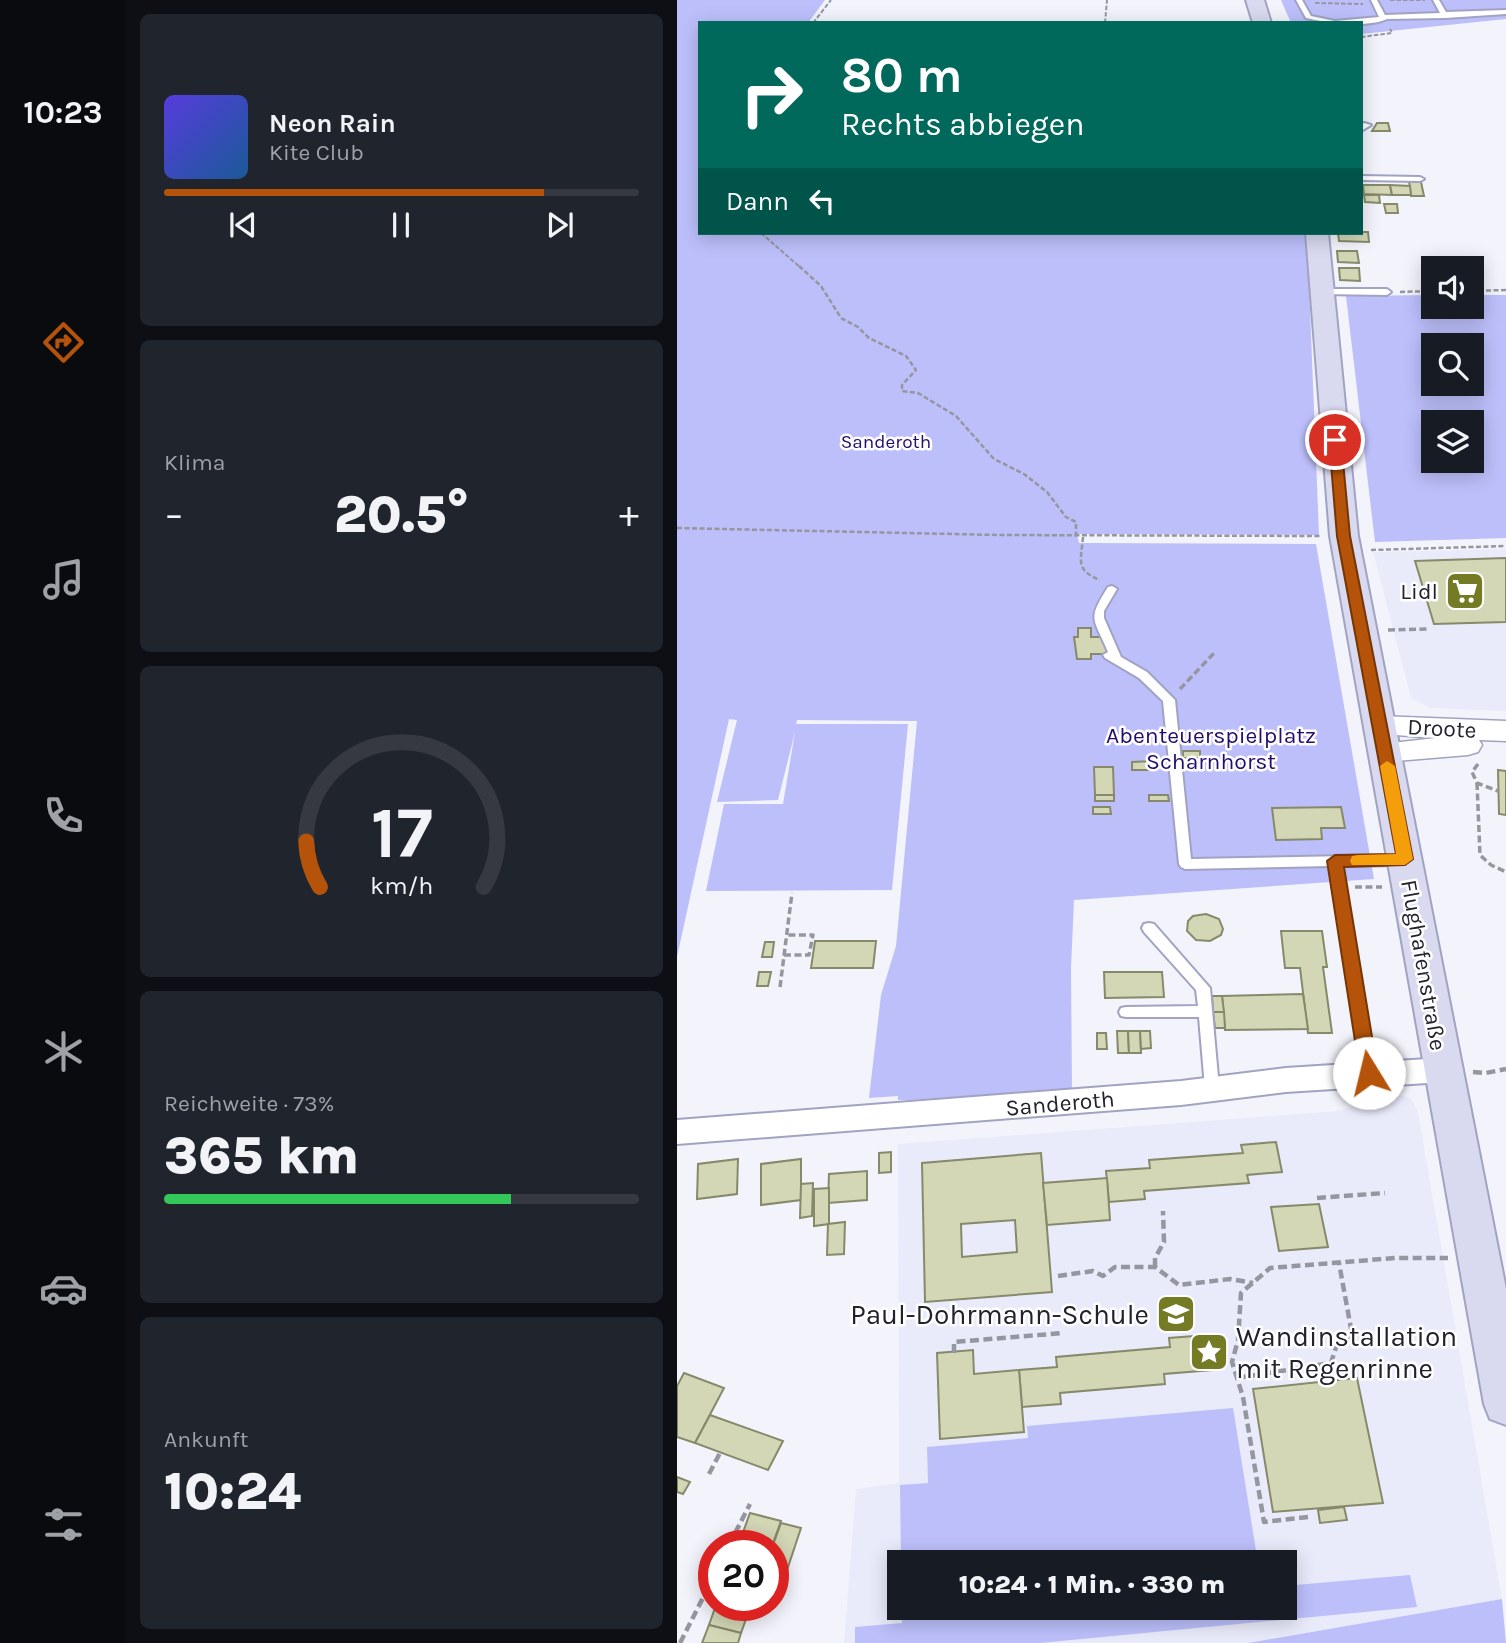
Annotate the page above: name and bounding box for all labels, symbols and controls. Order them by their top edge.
text: 80 m [841,47,963,104]
icon: right [726,49,817,140]
text: 10:23 [23,94,103,131]
text: Rechts abbiegen [841,106,1085,143]
text: Neon Rain [269,108,396,139]
text: Kite Club [269,139,364,166]
icon: left [803,182,841,220]
text: Dann [726,186,789,217]
icon: previous [224,206,262,244]
icon: pause [382,206,420,244]
icon: next [541,206,579,244]
map controls [1421,256,1484,473]
button: sound [1421,256,1484,319]
icon: directions [39,318,88,367]
button: search [1421,333,1484,396]
pin [1305,410,1365,470]
button: layers [1421,410,1484,473]
icon: arrive [1316,421,1354,459]
park label: Sanderoth [841,431,931,453]
text: Klima [164,449,225,476]
text: 20.5° [334,484,469,545]
text: − [164,492,184,537]
text: + [619,492,639,537]
icon: music [39,555,88,604]
supermarket icon: Lidl [1444,570,1486,612]
place label: Lidl [1400,578,1438,605]
street label: Droote [1407,713,1477,744]
park label: Abenteuerspielplatz Scharnhorst [1106,722,1316,775]
icon: phone [39,791,88,840]
text: 17 [370,791,433,876]
text: km/h [370,871,433,900]
street label: Flughafenstraße [1395,877,1452,1053]
icon: climate [39,1027,88,1076]
position arrow [1332,1036,1406,1110]
street label: Sanderoth [1004,1085,1116,1122]
text: Reichweite · 73% [164,1090,334,1117]
text: 365 km [164,1125,359,1186]
icon: car [39,1264,88,1313]
school or university icon: Paul-Dohrmann-Schule [1155,1293,1197,1335]
place label: Paul-Dohrmann-Schule [850,1298,1149,1331]
place label: Wandinstallation mit Regenrinne [1236,1320,1457,1385]
place icon: Wandinstallation mit Regenrinne [1188,1331,1230,1373]
text: Ankunft [164,1426,248,1453]
text: 10:24 [164,1461,301,1522]
icon: filters [39,1500,88,1549]
speed limit sign: 20 [698,1530,789,1621]
text: 10:24 · 1 Min. · 330 m [959,1569,1225,1600]

